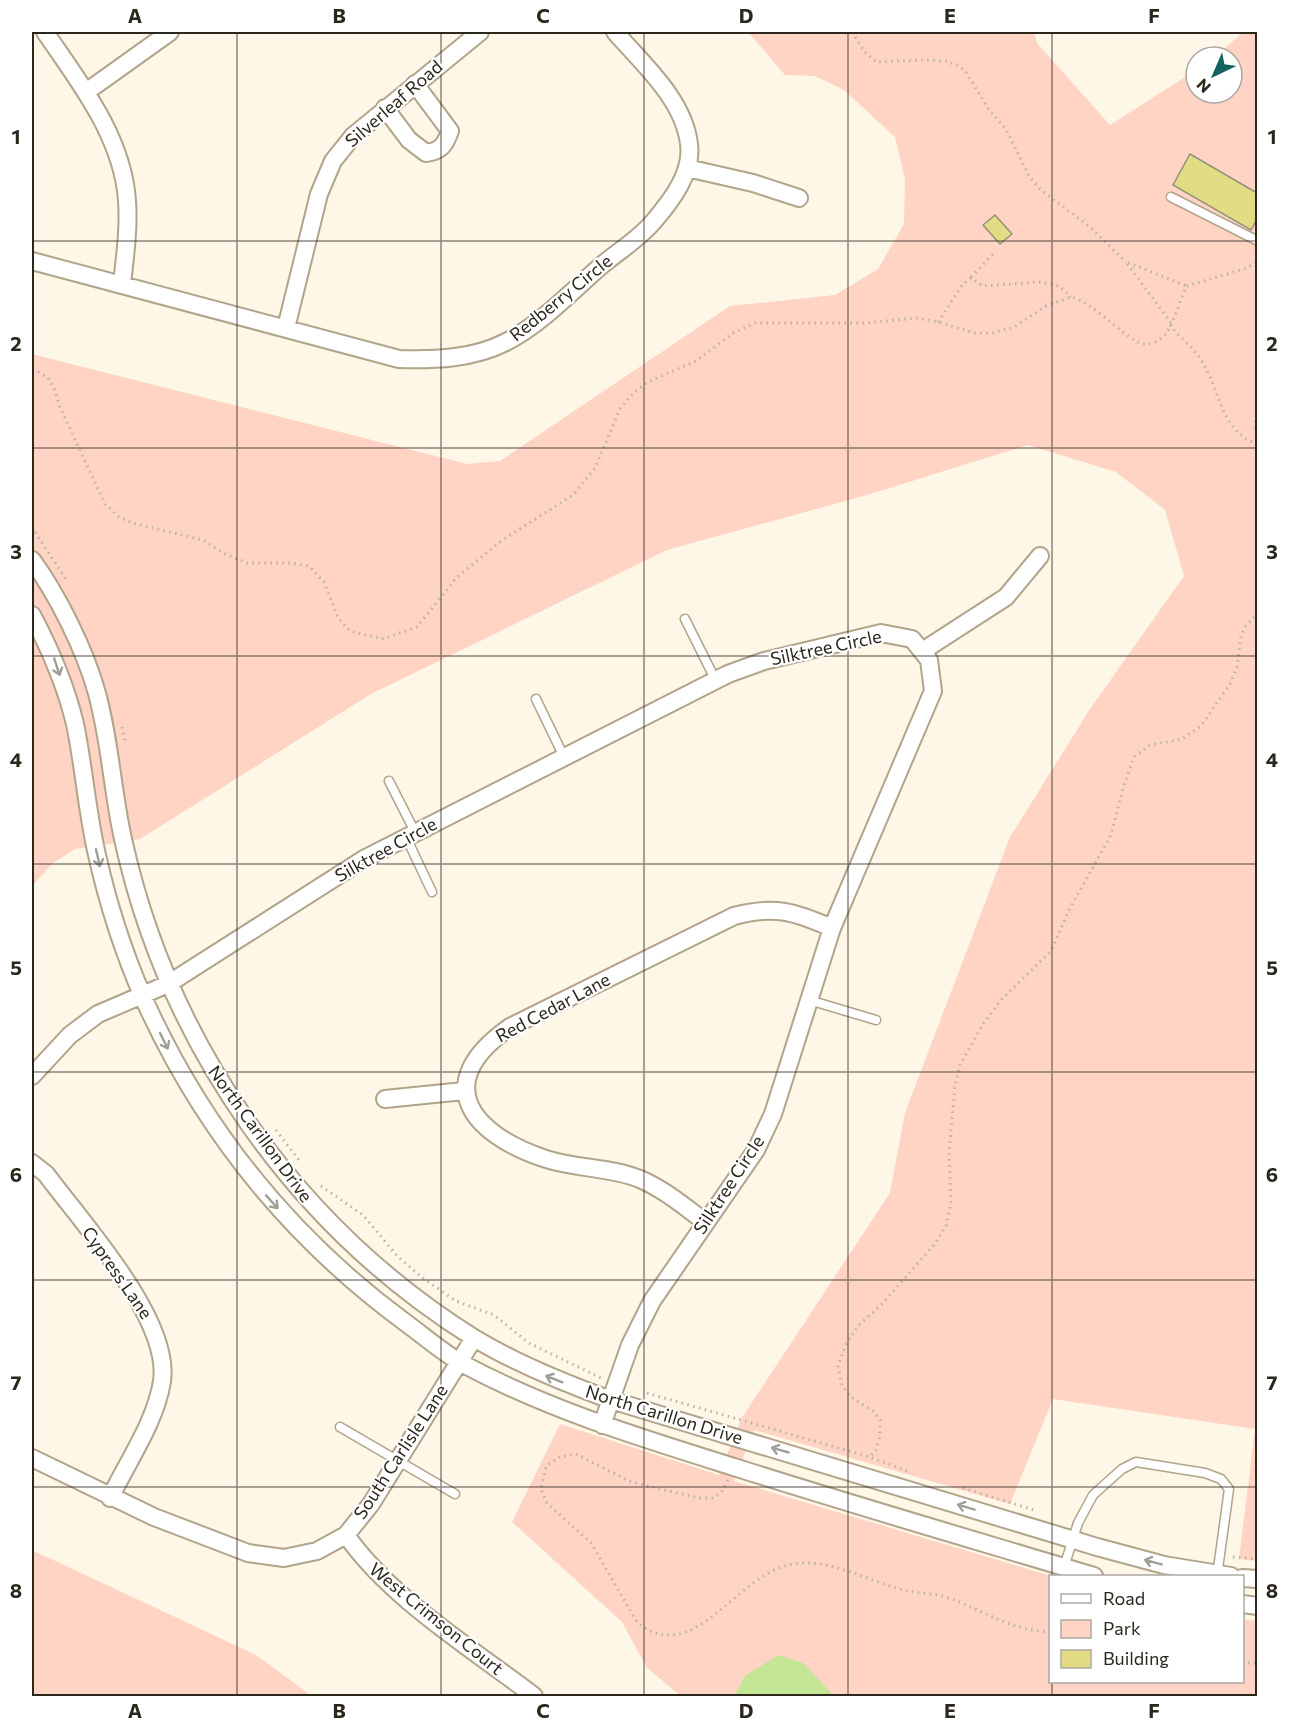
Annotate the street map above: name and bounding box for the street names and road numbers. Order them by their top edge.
street label: Silverleaf Road [340,55,446,151]
street label: Redberry Circle [505,249,616,345]
street label: Silktree Circle [768,625,883,670]
street label: Silktree Circle [331,812,440,886]
street label: Red Cedar Lane [491,968,614,1047]
street label: North Carillon Drive [204,1061,318,1206]
street label: Silktree Circle [688,1131,768,1238]
street label: Cypress Lane [78,1222,158,1323]
street label: South Carlisle Lane [348,1380,452,1523]
street label: North Carillon Drive [583,1380,746,1448]
street label: West Crimson Court [365,1557,508,1679]

